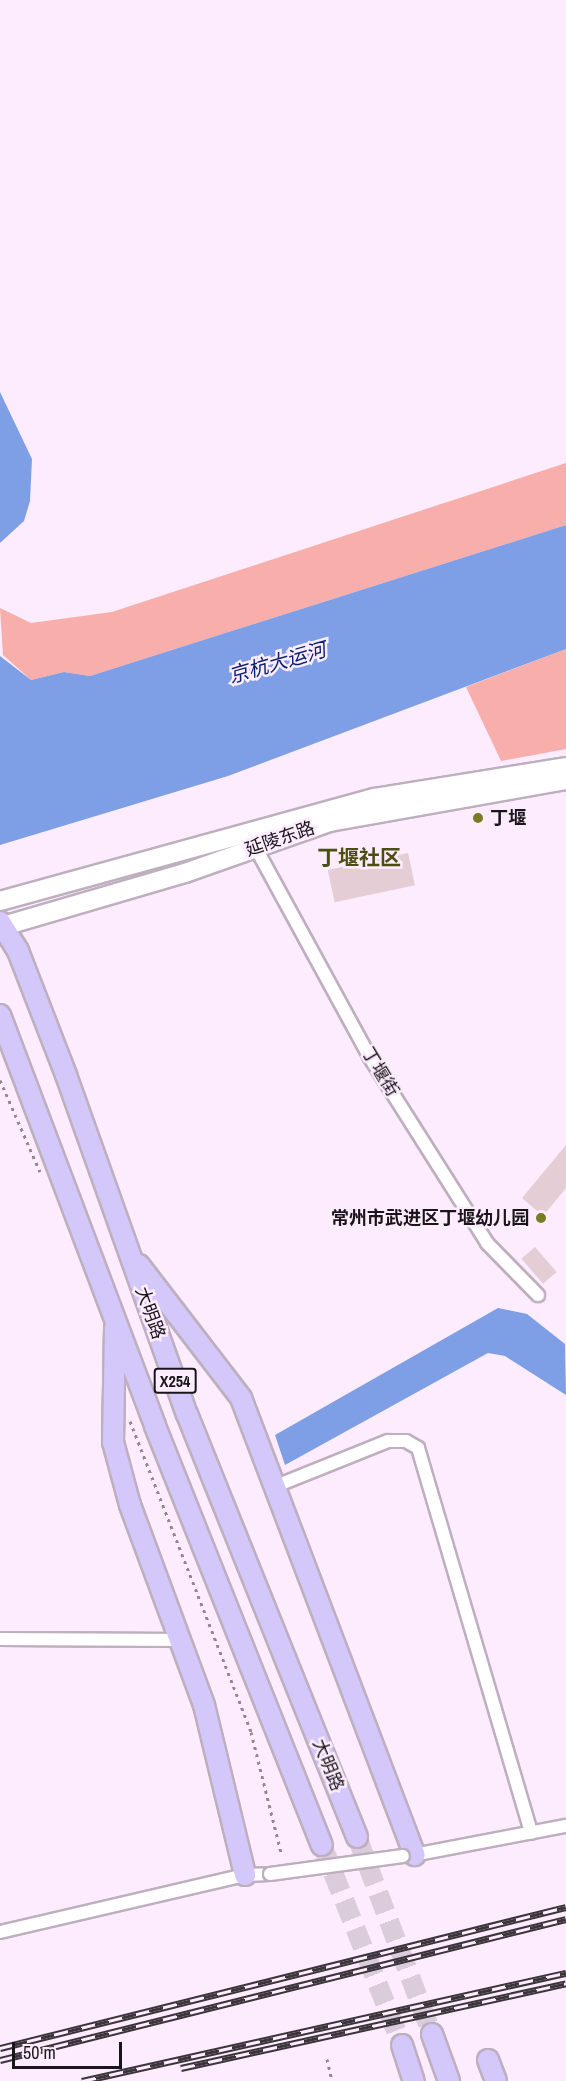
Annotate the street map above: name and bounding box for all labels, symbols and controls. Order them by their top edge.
water label: 京杭大运河 [226,637,328,687]
place label: 丁堰 [490,807,526,829]
marker: 丁堰 [471,811,485,825]
street label: 延陵东路 [242,817,318,861]
district label: 丁堰社区 [317,845,401,871]
street label: 丁堰街 [357,1043,403,1101]
place label: 常州市武进区丁堰幼儿园 [331,1207,529,1229]
marker: 常州市武进区丁堰幼儿园 [534,1211,548,1225]
street label: 大明路 [131,1284,169,1342]
road number: X254 [152,1368,198,1394]
street label: 大明路 [308,1736,348,1794]
scale bar [15,2030,124,2068]
text: 50 m [23,2040,56,2065]

